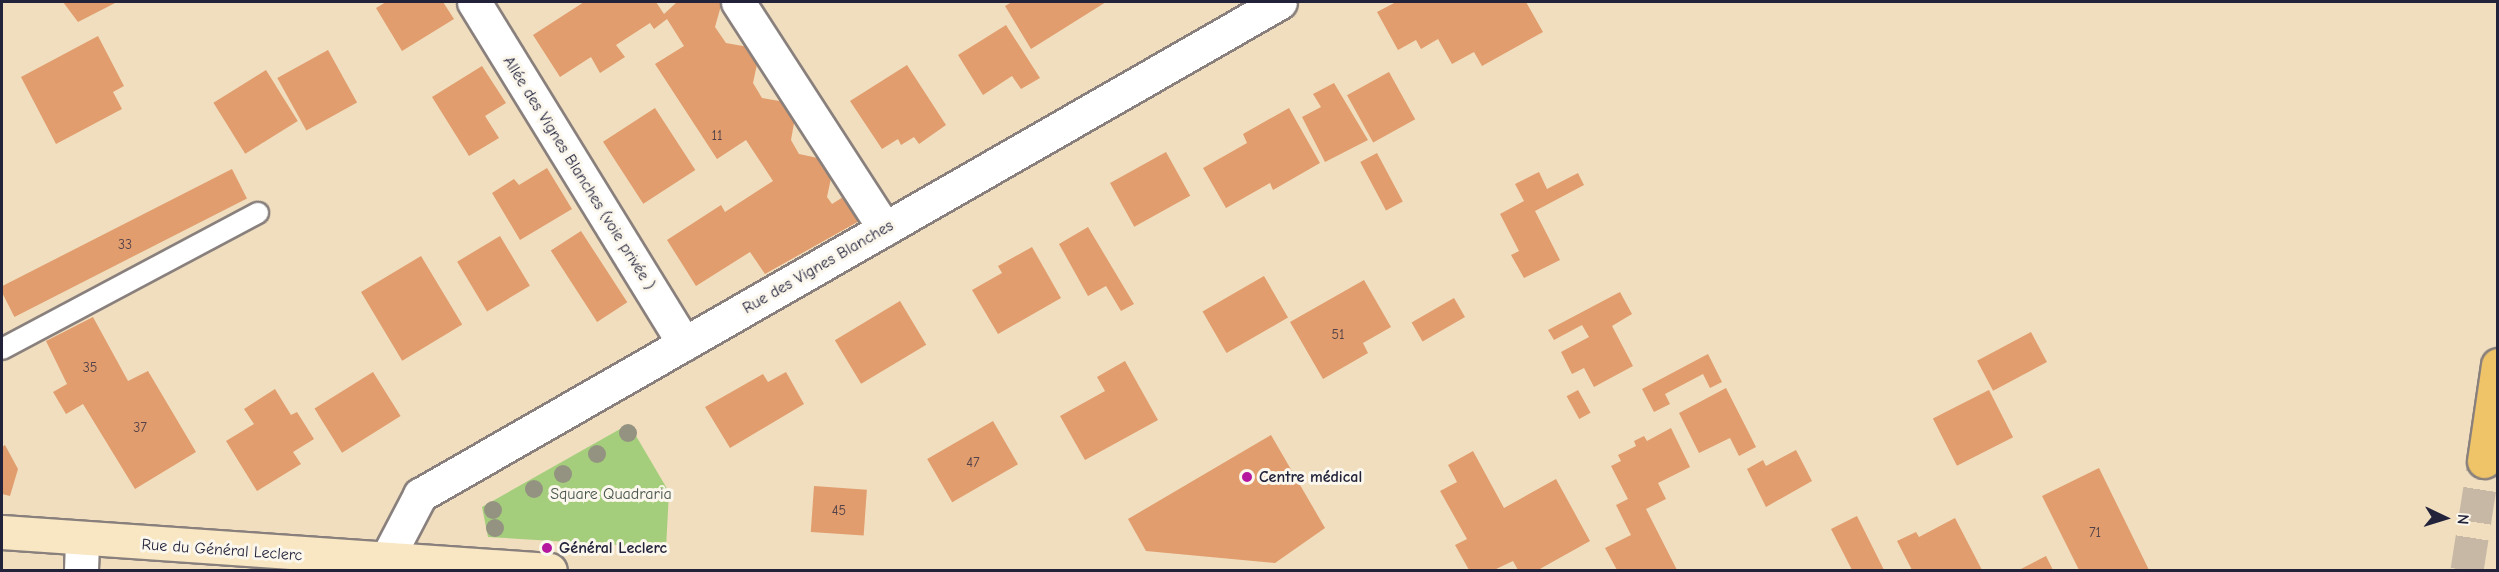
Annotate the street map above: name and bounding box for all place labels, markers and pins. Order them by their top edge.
place label: Centre médical [1259,467,1362,487]
marker: Centre médical [1240,470,1254,484]
place label: Général Leclerc [559,538,667,558]
marker: Général Leclerc [540,541,554,555]

